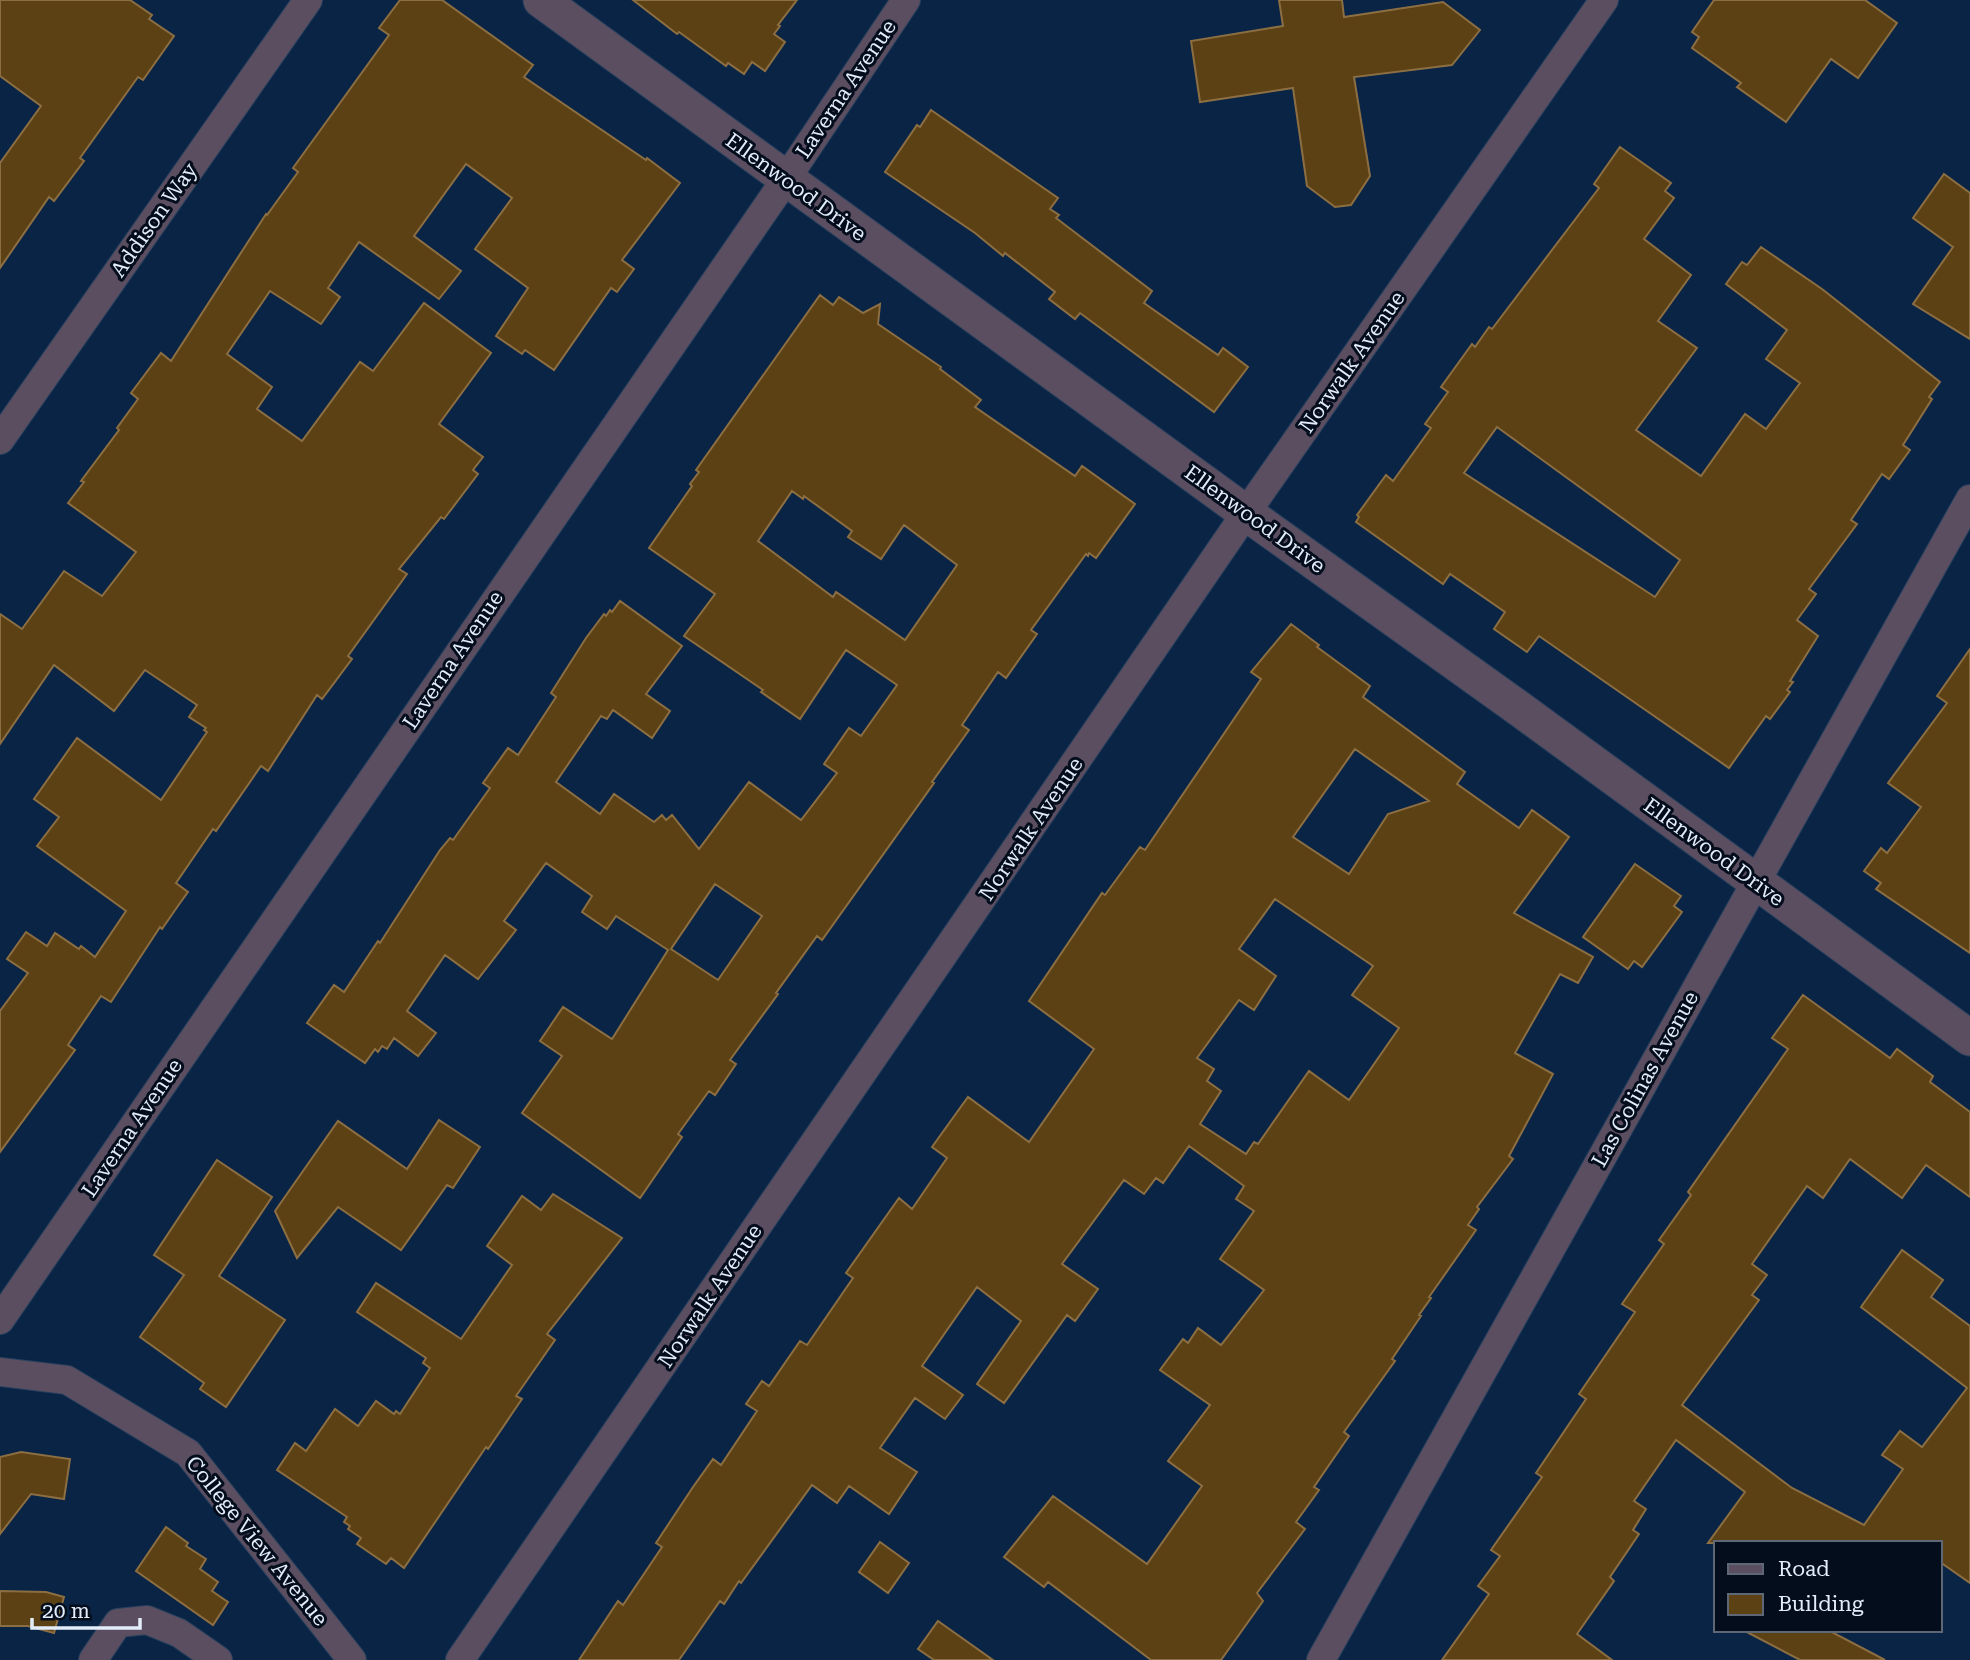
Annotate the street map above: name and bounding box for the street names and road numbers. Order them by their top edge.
street label: Laverna Avenue [791,15,901,163]
street label: Ellenwood Drive [721,128,871,246]
street label: Addison Way [106,158,203,282]
street label: Norwalk Avenue [1294,287,1410,437]
street label: Ellenwood Drive [1180,460,1330,578]
street label: Laverna Avenue [398,586,508,734]
street label: Norwalk Avenue [974,753,1088,905]
street label: Ellenwood Drive [1639,793,1789,911]
street label: Las Colinas Avenue [1587,987,1703,1171]
street label: Laverna Avenue [77,1054,187,1202]
street label: Norwalk Avenue [653,1220,767,1372]
street label: College View Avenue [181,1451,333,1631]

